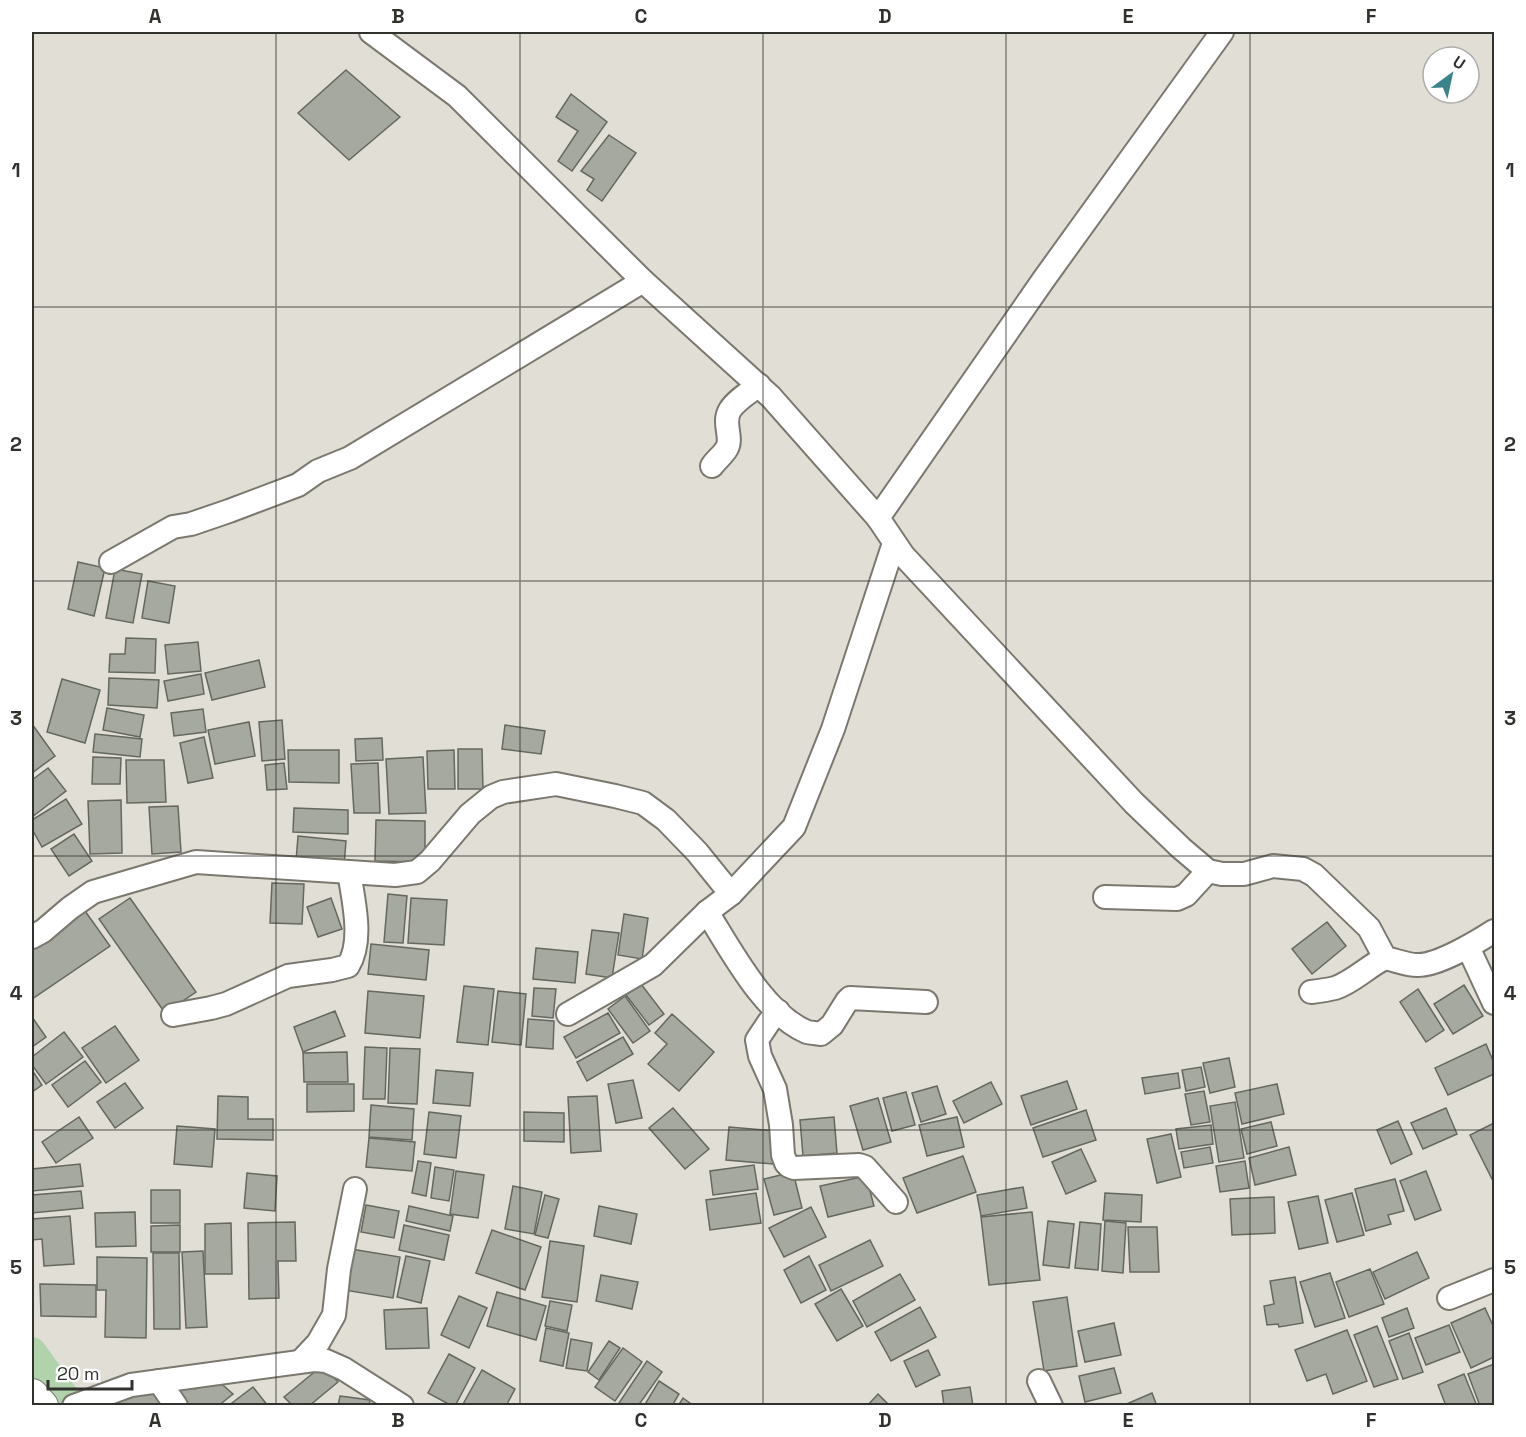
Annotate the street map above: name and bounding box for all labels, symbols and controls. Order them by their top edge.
text: A [149,3,162,29]
text: B [391,3,405,29]
text: C [635,3,648,29]
text: D [878,3,892,29]
text: E [1122,3,1134,29]
text: F [1366,3,1377,29]
north arrow [1421,45,1481,105]
text: U [1449,51,1469,75]
text: 1 [11,157,21,183]
text: 1 [1505,157,1515,183]
text: 2 [10,431,22,457]
text: 2 [1504,431,1516,457]
text: 3 [10,705,22,731]
text: 3 [1504,705,1516,731]
text: 4 [10,980,23,1006]
text: 4 [1504,980,1517,1006]
text: 5 [10,1254,22,1280]
text: 5 [1504,1254,1516,1280]
scale bar [48,1353,132,1391]
text: 20 m [57,1362,100,1385]
text: A [149,1407,162,1433]
text: B [391,1407,405,1433]
text: C [635,1407,648,1433]
text: D [878,1407,892,1433]
text: E [1122,1407,1134,1433]
text: F [1366,1407,1377,1433]

